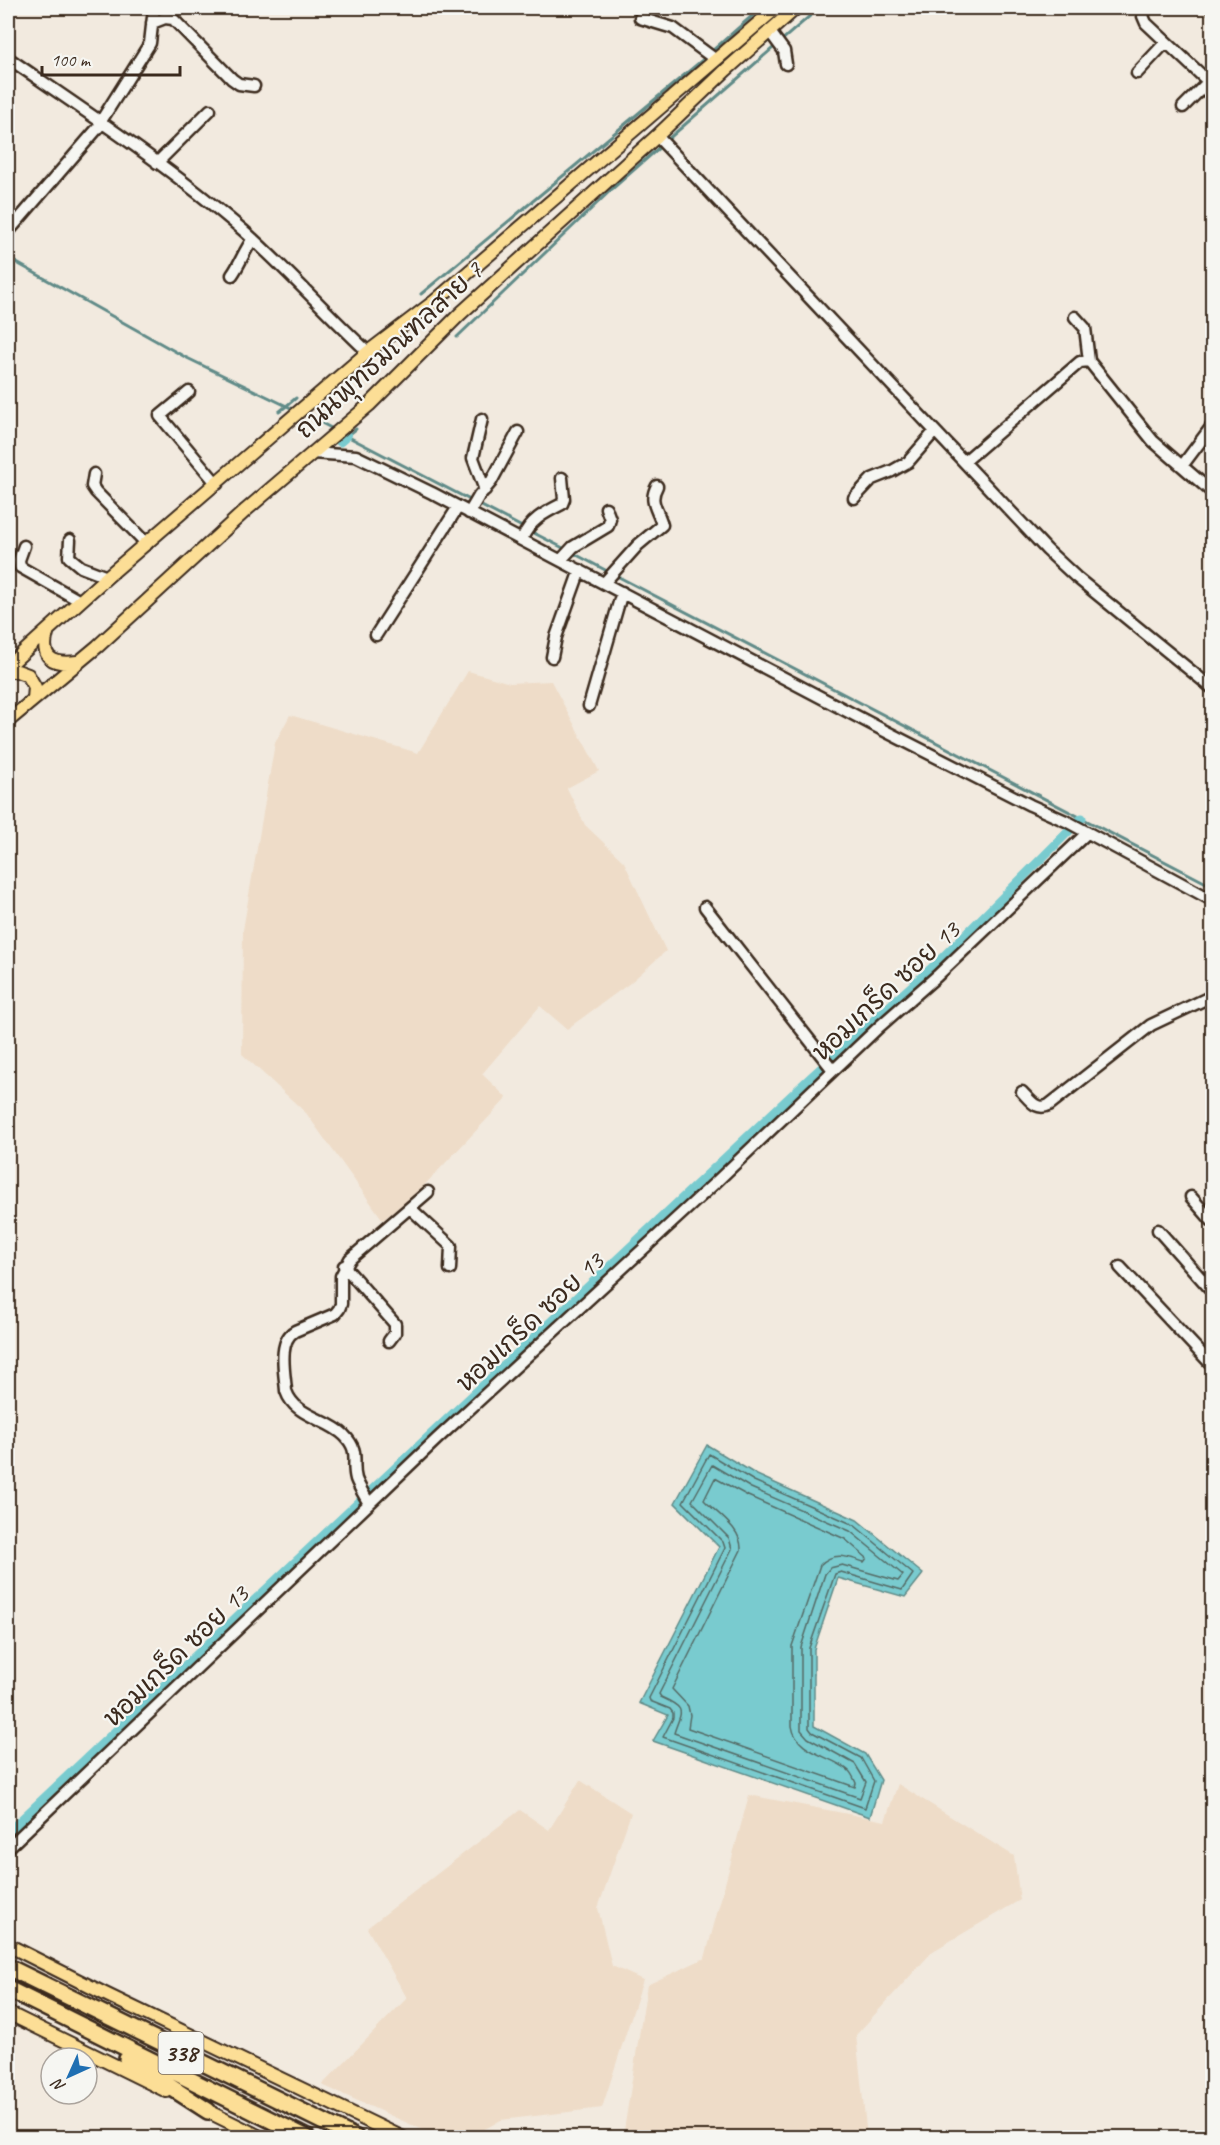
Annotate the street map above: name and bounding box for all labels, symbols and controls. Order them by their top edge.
scale bar [42,39,180,77]
text: 100 m [51,49,92,71]
street label: ถนนพุทธมณฑลสาย 7 [288,254,492,447]
street label: หอมเกร็ด ซอย 13 [805,913,968,1068]
street label: หอมเกร็ด ซอย 13 [449,1244,612,1399]
street label: หอมเกร็ด ซอย 13 [96,1577,257,1734]
road number: 338 [158,2032,204,2074]
north arrow [39,2046,99,2106]
text: N [46,2073,70,2096]

